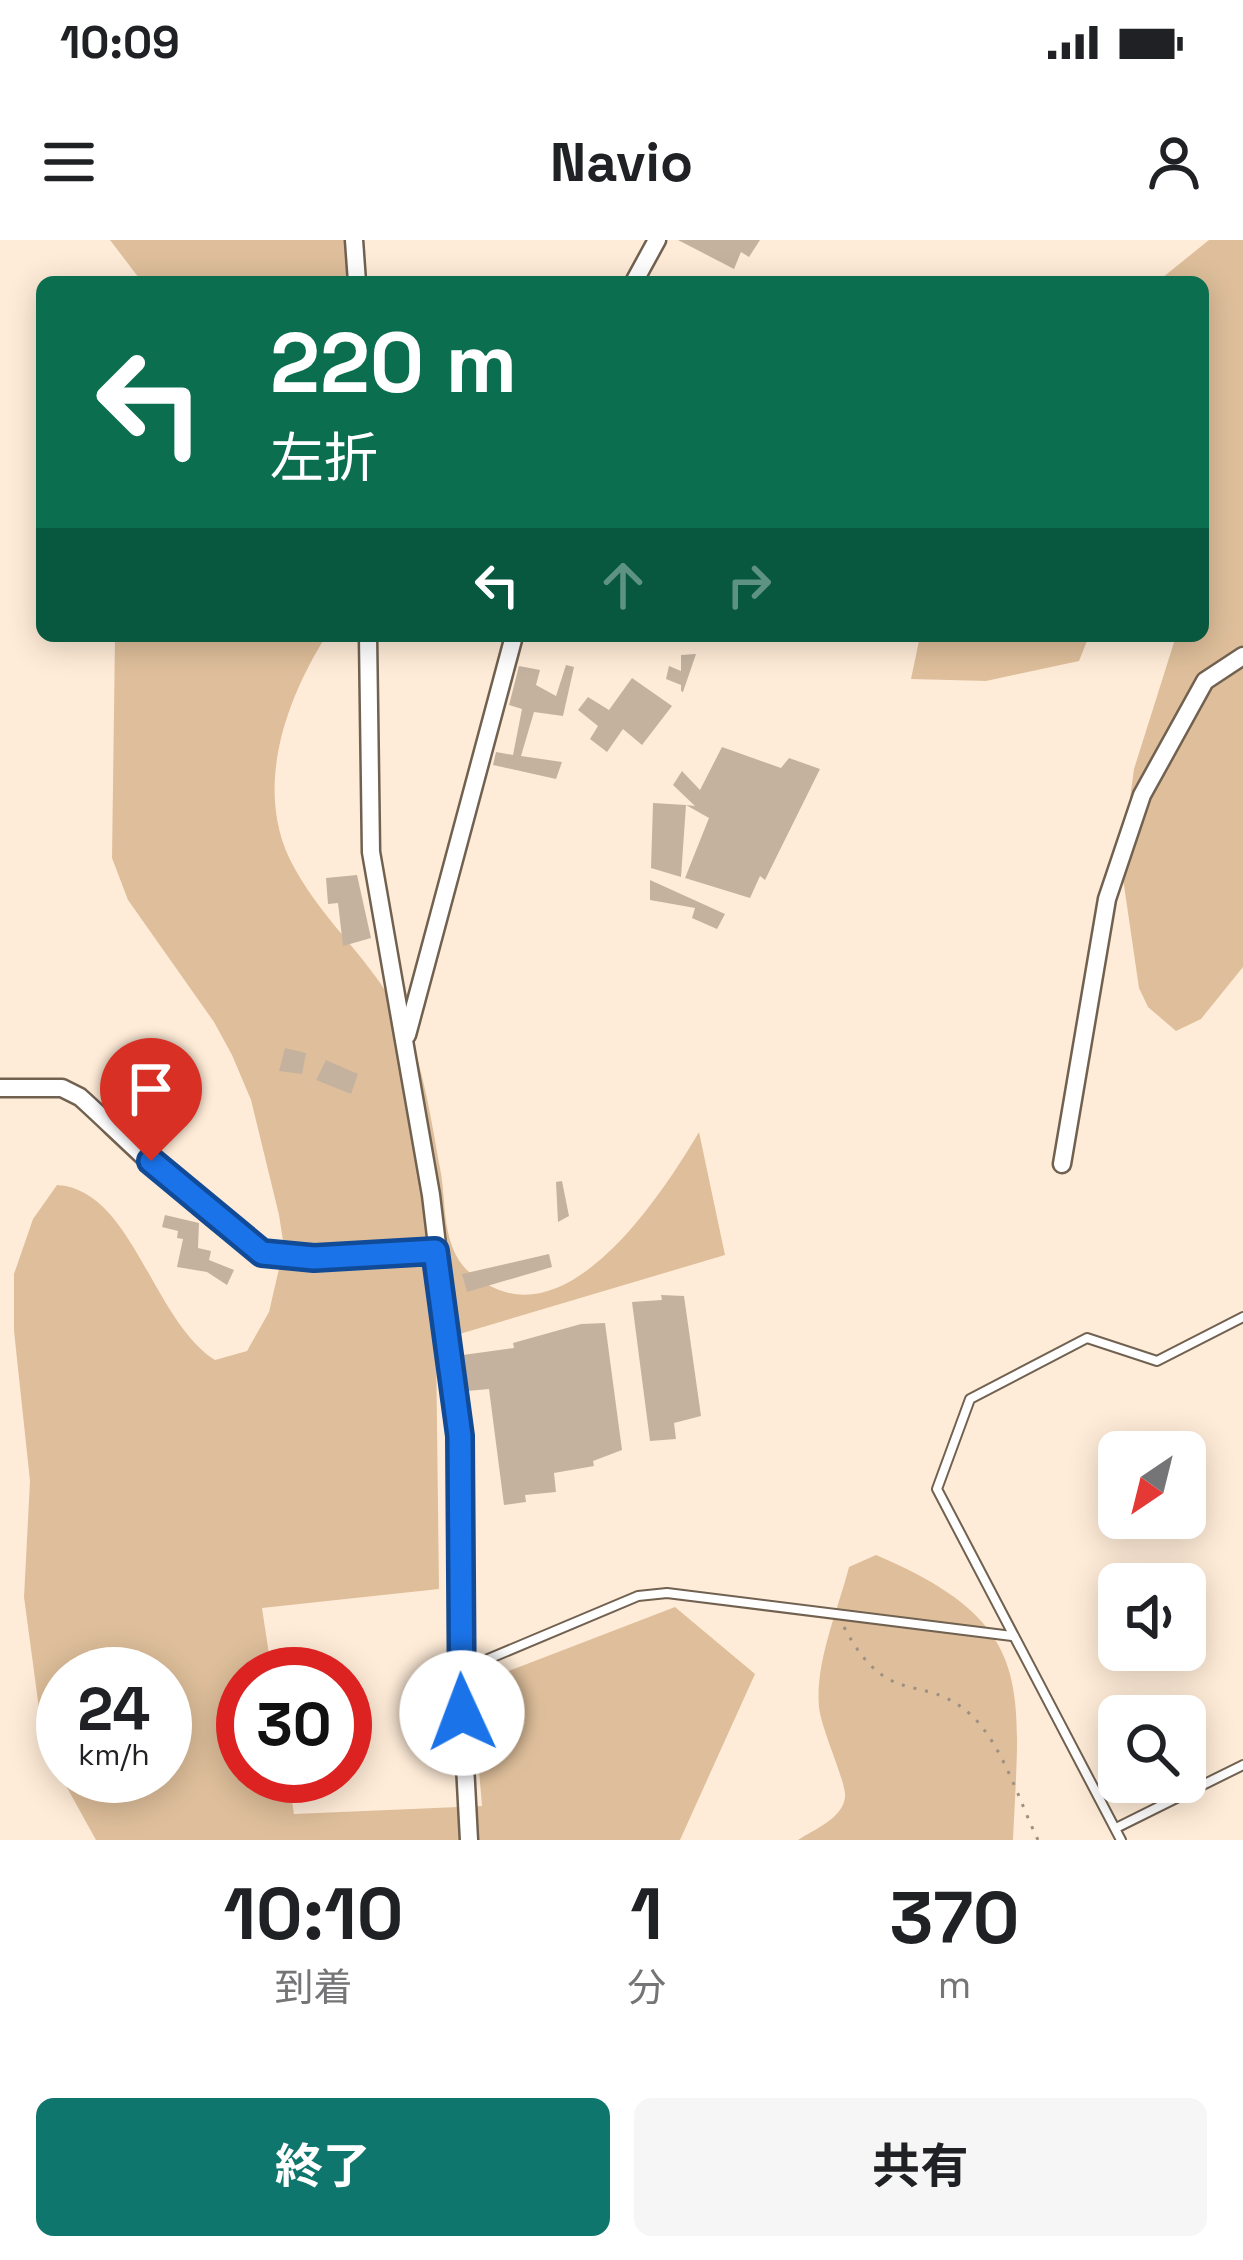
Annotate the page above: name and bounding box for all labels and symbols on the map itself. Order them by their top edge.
pin [100,1038,202,1161]
north arrow [1098,1431,1206,1539]
speed limit sign: 30 [216,1647,372,1803]
position arrow [399,1650,525,1776]

